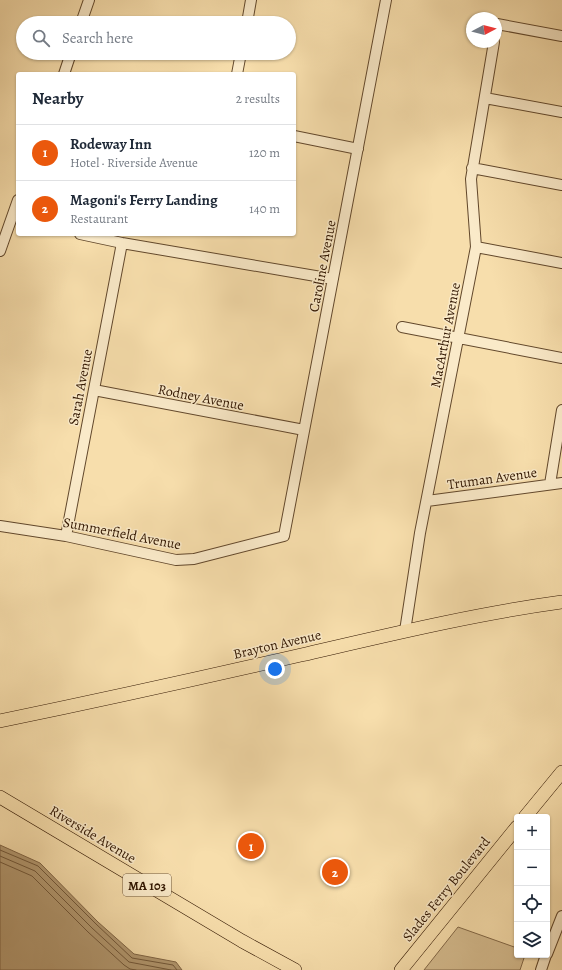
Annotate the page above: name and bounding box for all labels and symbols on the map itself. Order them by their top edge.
north arrow [466,12,502,48]
street label: Caroline Avenue [304,219,341,314]
street label: MacArthur Avenue [426,281,465,389]
street label: Sarah Avenue [64,347,97,427]
street label: Rodney Avenue [156,380,246,415]
street label: Truman Avenue [446,463,538,494]
street label: Summerfield Avenue [61,513,183,554]
street label: Brayton Avenue [231,625,323,664]
your location [265,659,285,679]
street label: Riverside Avenue [46,801,140,868]
pin: 1 [238,831,264,861]
street label: Slades Ferry Boulevard [398,832,495,946]
pin: 2 [322,857,348,887]
road number: MA 103 [123,874,171,896]

